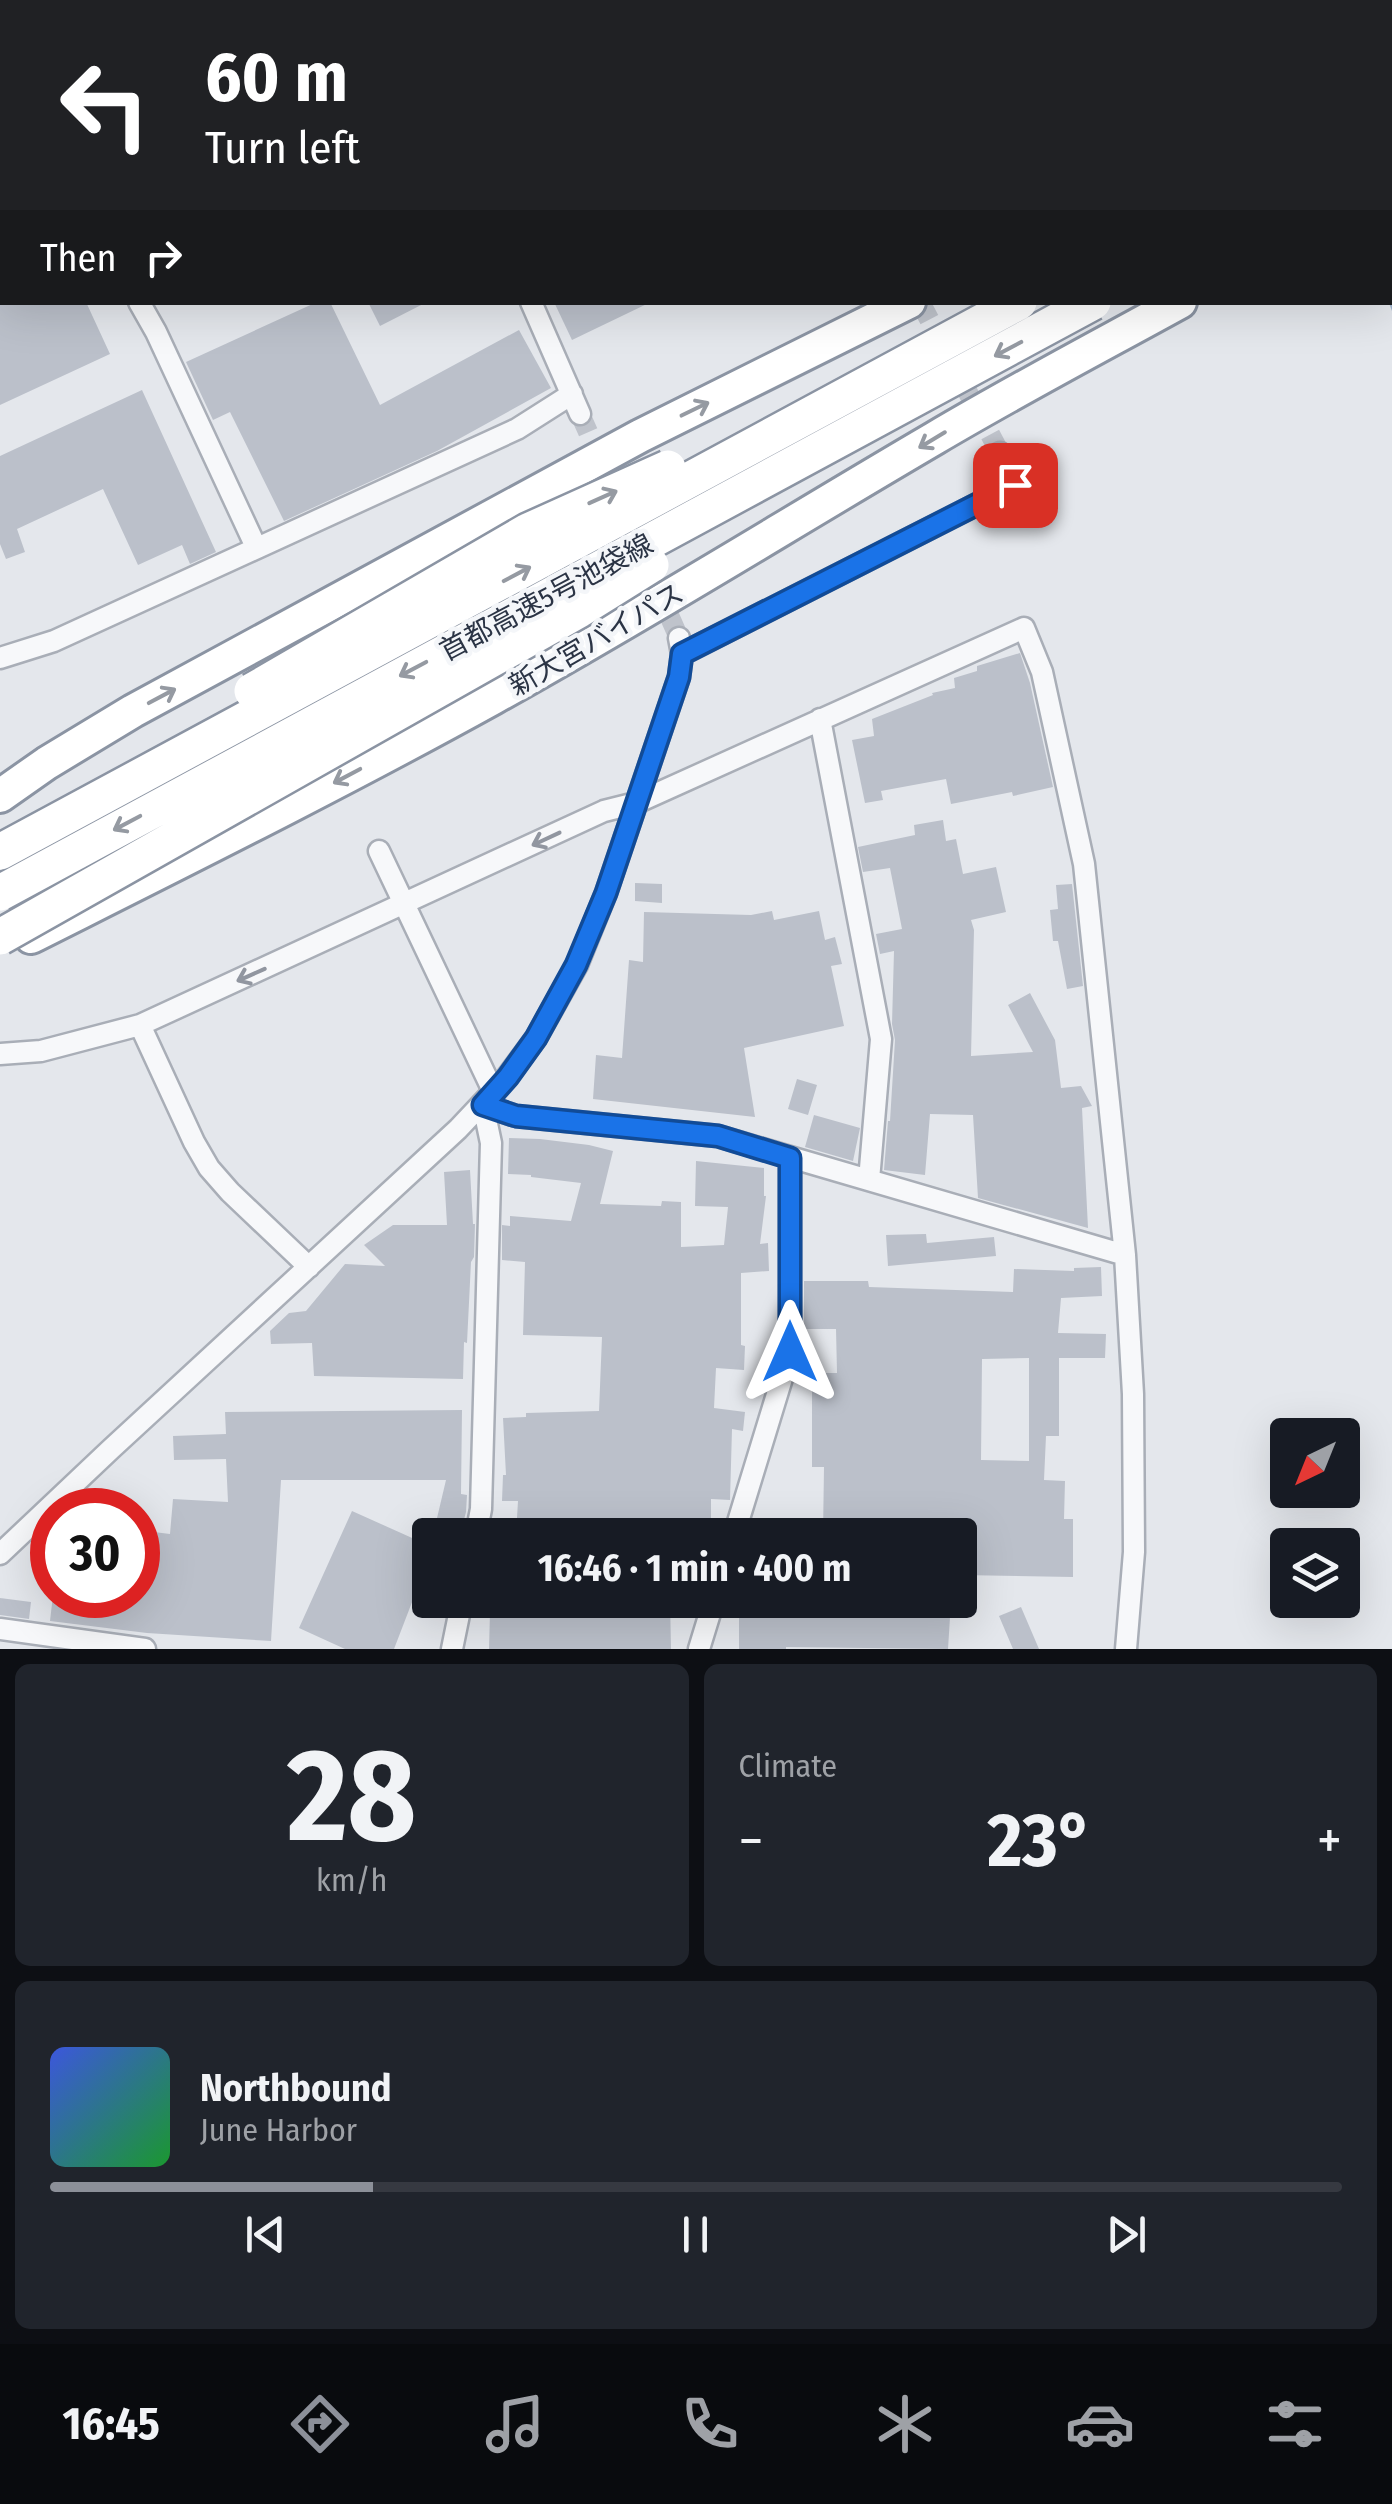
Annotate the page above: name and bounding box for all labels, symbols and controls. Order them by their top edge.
text: 60 m [205,36,348,120]
icon: left [40,40,170,170]
text: Turn left [205,121,360,175]
icon: right [136,230,191,285]
text: Then [40,235,116,281]
one-way arrow [993,339,1023,359]
one-way arrow [679,399,709,418]
one-way arrow [918,430,947,450]
pin [973,443,1058,528]
icon: arrive [988,458,1043,513]
one-way arrow [587,487,618,505]
street label: 首都高速5号池袋線 [434,527,659,668]
one-way arrow [502,563,532,583]
street label: 新大宮バイパス [503,576,689,703]
one-way arrow [399,660,429,679]
one-way arrow [146,685,176,705]
one-way arrow [332,767,362,786]
one-way arrow [113,814,143,834]
one-way arrow [532,830,562,849]
one-way arrow [236,966,266,985]
position arrow [738,1300,842,1404]
north arrow [1270,1418,1360,1508]
map controls [1270,1418,1360,1618]
speed limit sign: 30 [30,1488,160,1618]
button: layers [1270,1528,1360,1618]
text: 16:46 · 1 min · 400 m [538,1545,851,1591]
text: 28 [287,1718,416,1874]
text: Climate [739,1747,837,1785]
text: 23° [987,1796,1093,1886]
text: − [739,1808,763,1874]
text: + [1317,1808,1342,1874]
text: km/h [316,1861,387,1899]
text: Northbound [200,2065,392,2111]
text: June Harbor [200,2111,357,2149]
icon: previous [238,2207,293,2262]
icon: pause [668,2207,723,2262]
icon: next [1099,2207,1154,2262]
icon: directions [285,2389,355,2459]
icon: music [480,2389,550,2459]
icon: phone [675,2389,745,2459]
icon: climate [870,2389,940,2459]
icon: car [1065,2389,1135,2459]
icon: filters [1260,2389,1330,2459]
text: 16:45 [62,2397,160,2451]

